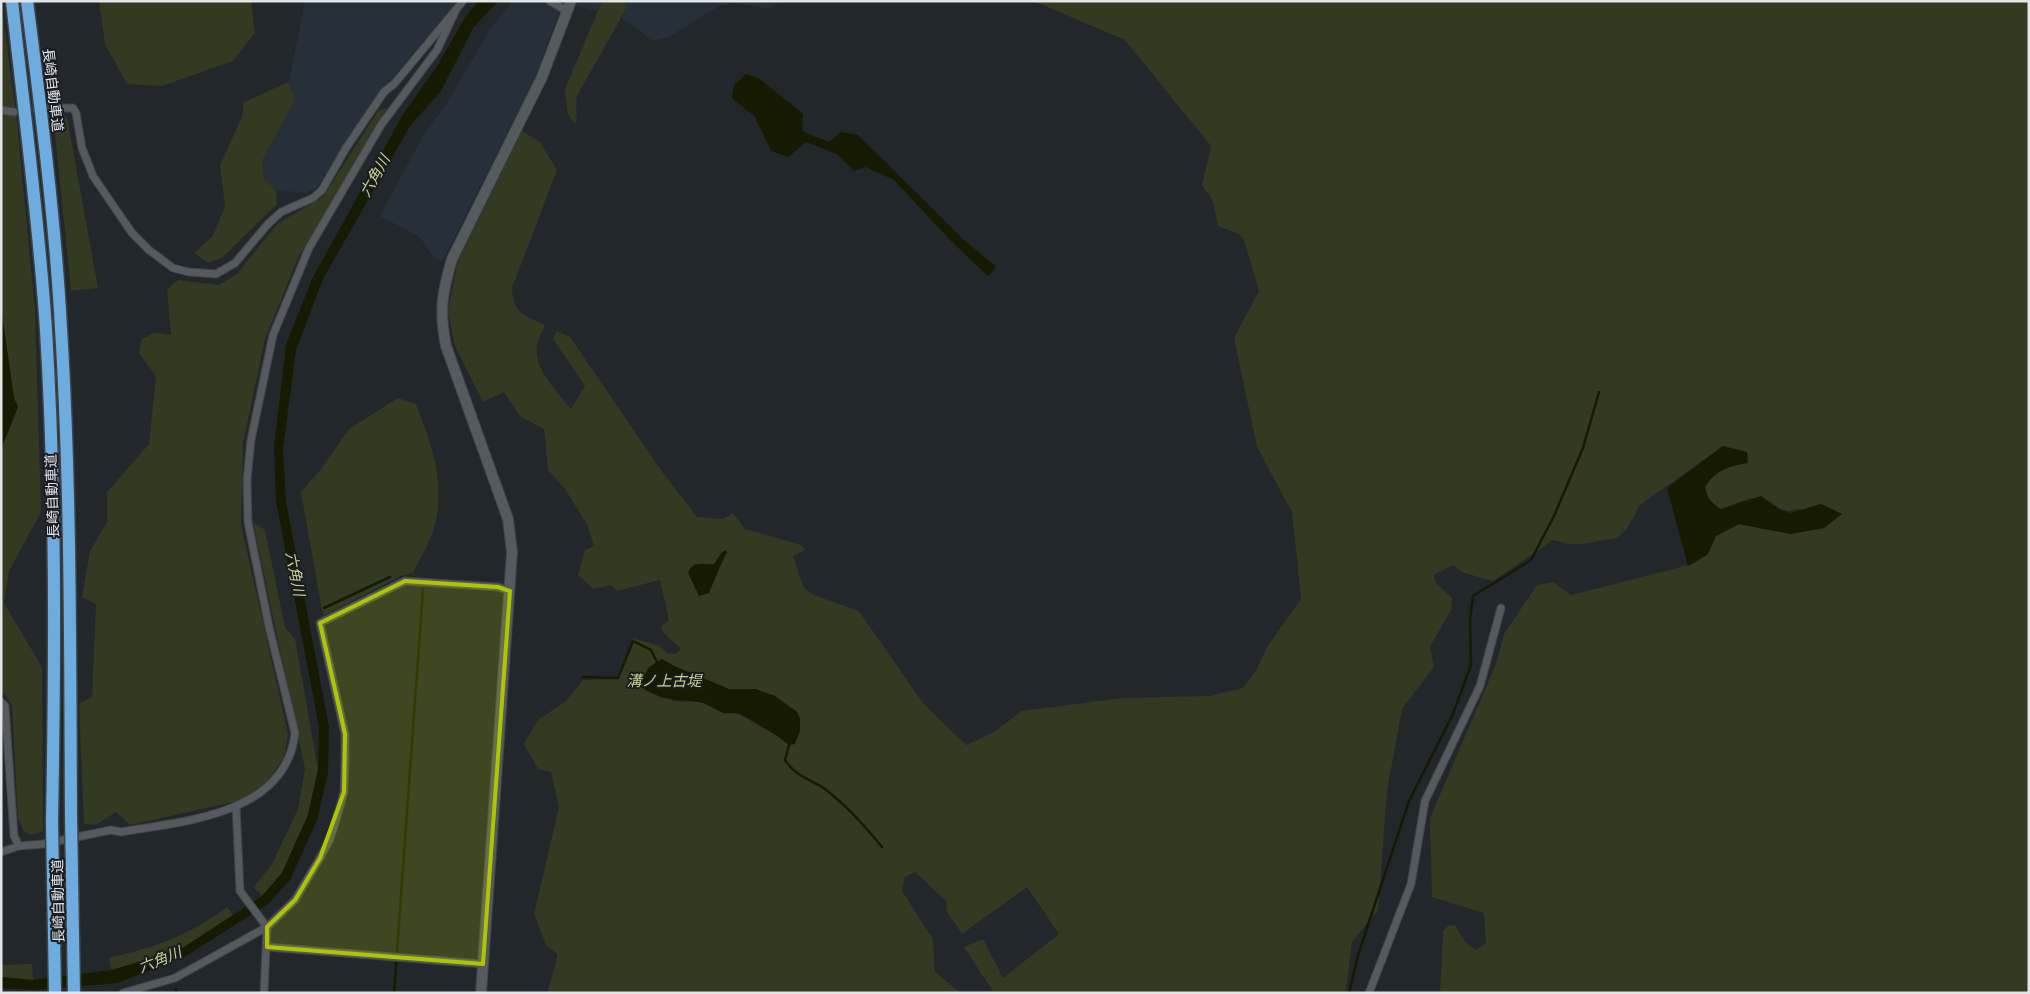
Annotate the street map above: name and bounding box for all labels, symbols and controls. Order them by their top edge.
street label: 長崎自動車道 [39,47,67,133]
water label: 六角川 [355,150,396,201]
street label: 長崎自動車道 [42,454,62,538]
water label: 六角川 [281,550,309,600]
water label: 溝ノ上古堤 [626,671,703,691]
street label: 長崎自動車道 [48,859,68,943]
water label: 六角川 [135,942,186,978]

